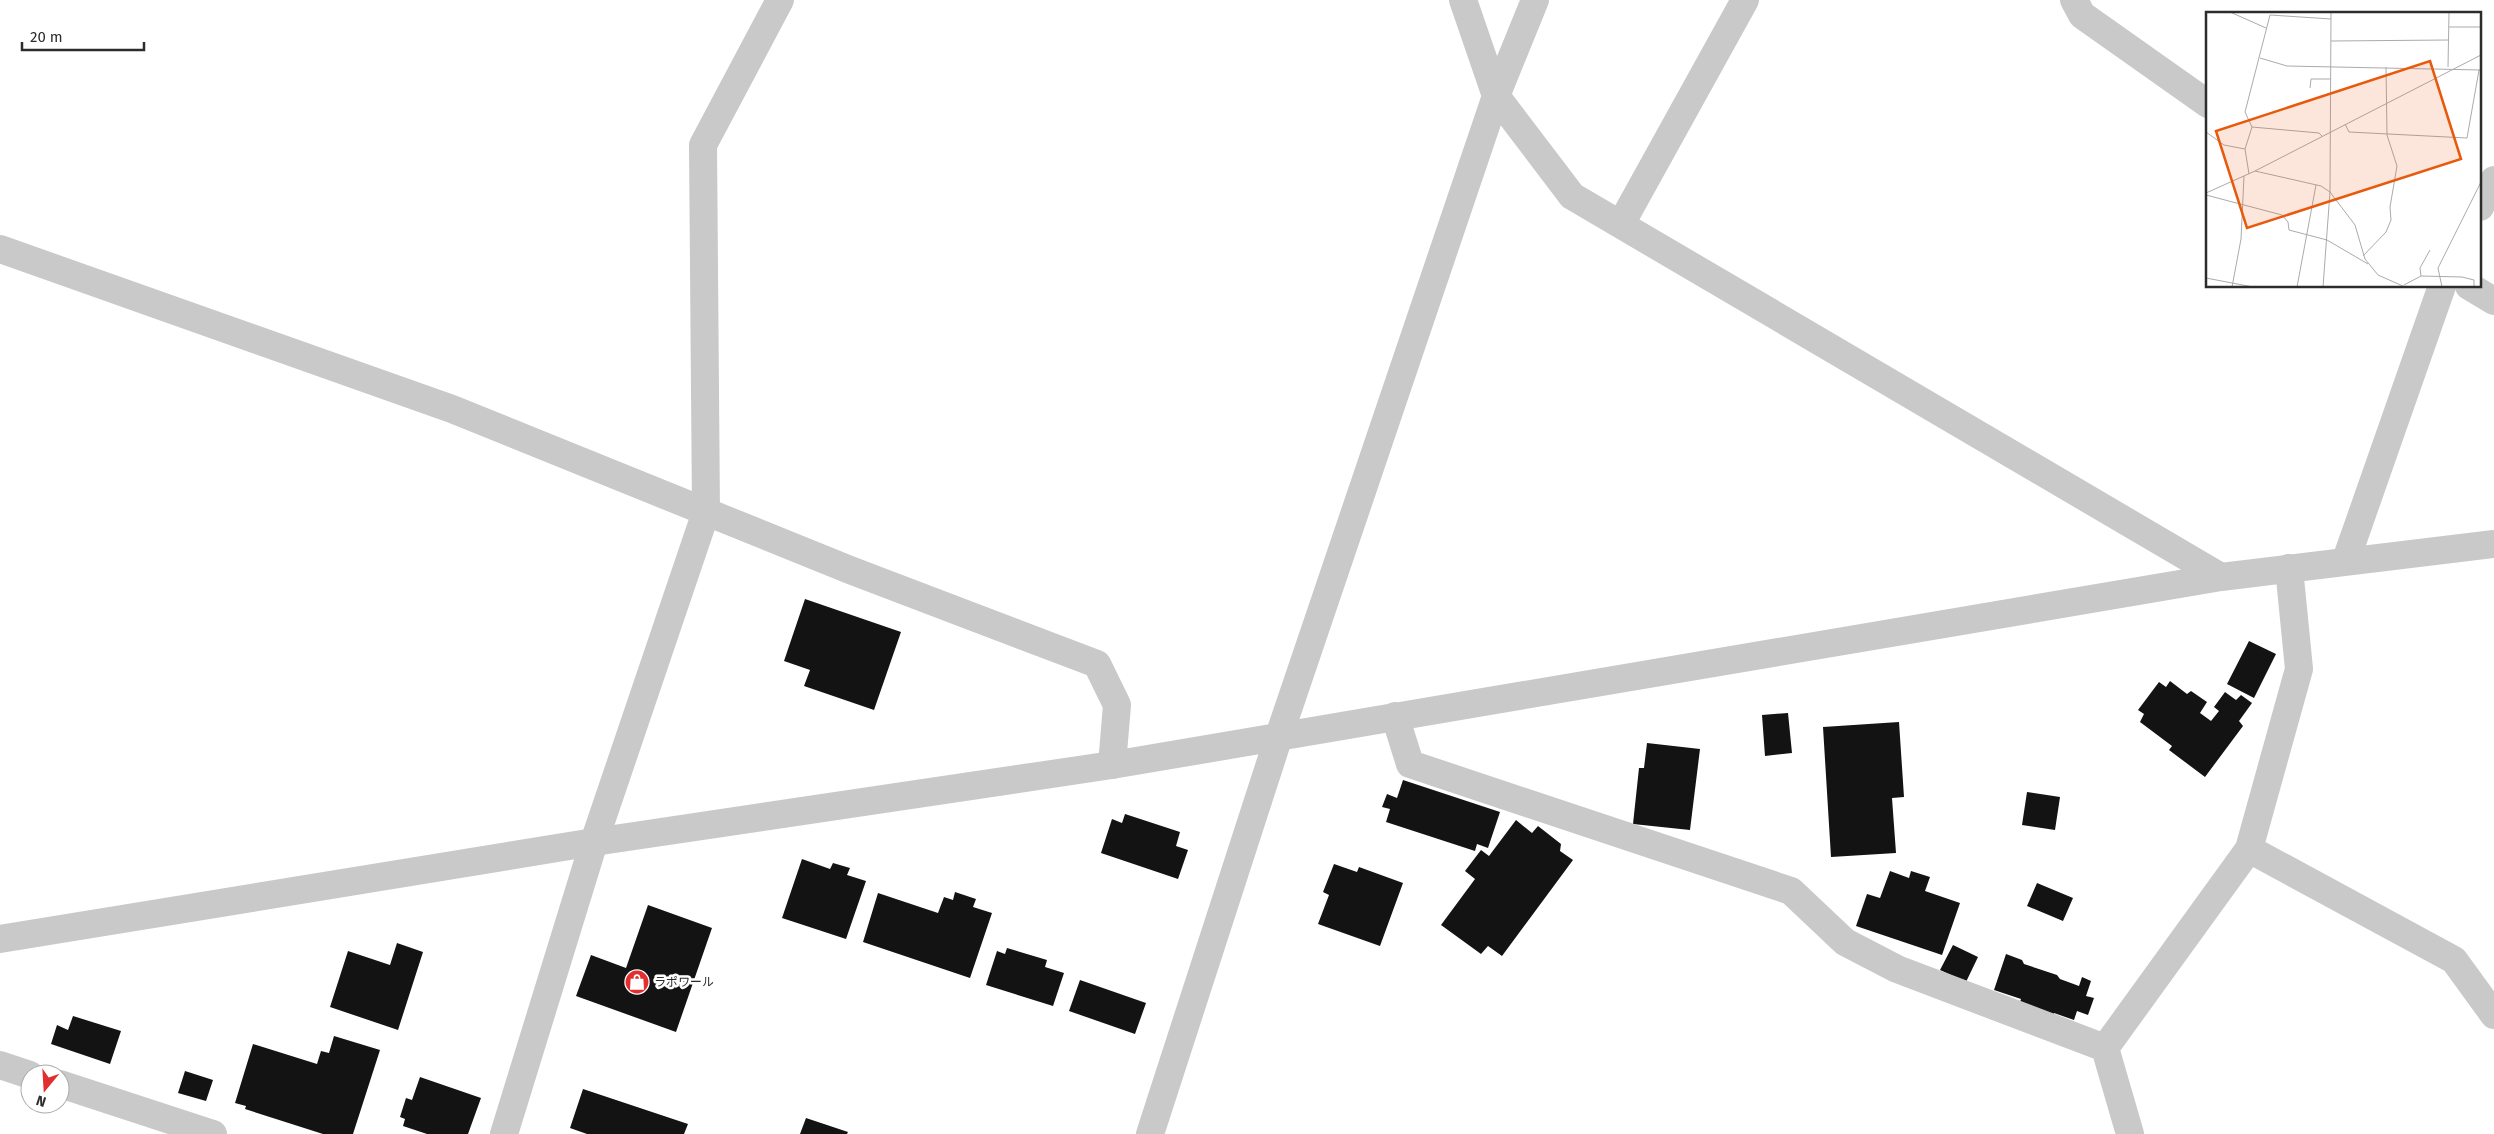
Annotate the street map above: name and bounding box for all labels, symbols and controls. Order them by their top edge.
inset map [2206,12,2482,288]
scale bar [22,20,145,52]
text: 20 m [30,28,63,46]
shop icon: ラポワール [624,969,650,995]
place label: ラポワール [654,975,714,989]
north arrow [20,1064,70,1114]
text: N [34,1091,48,1110]

